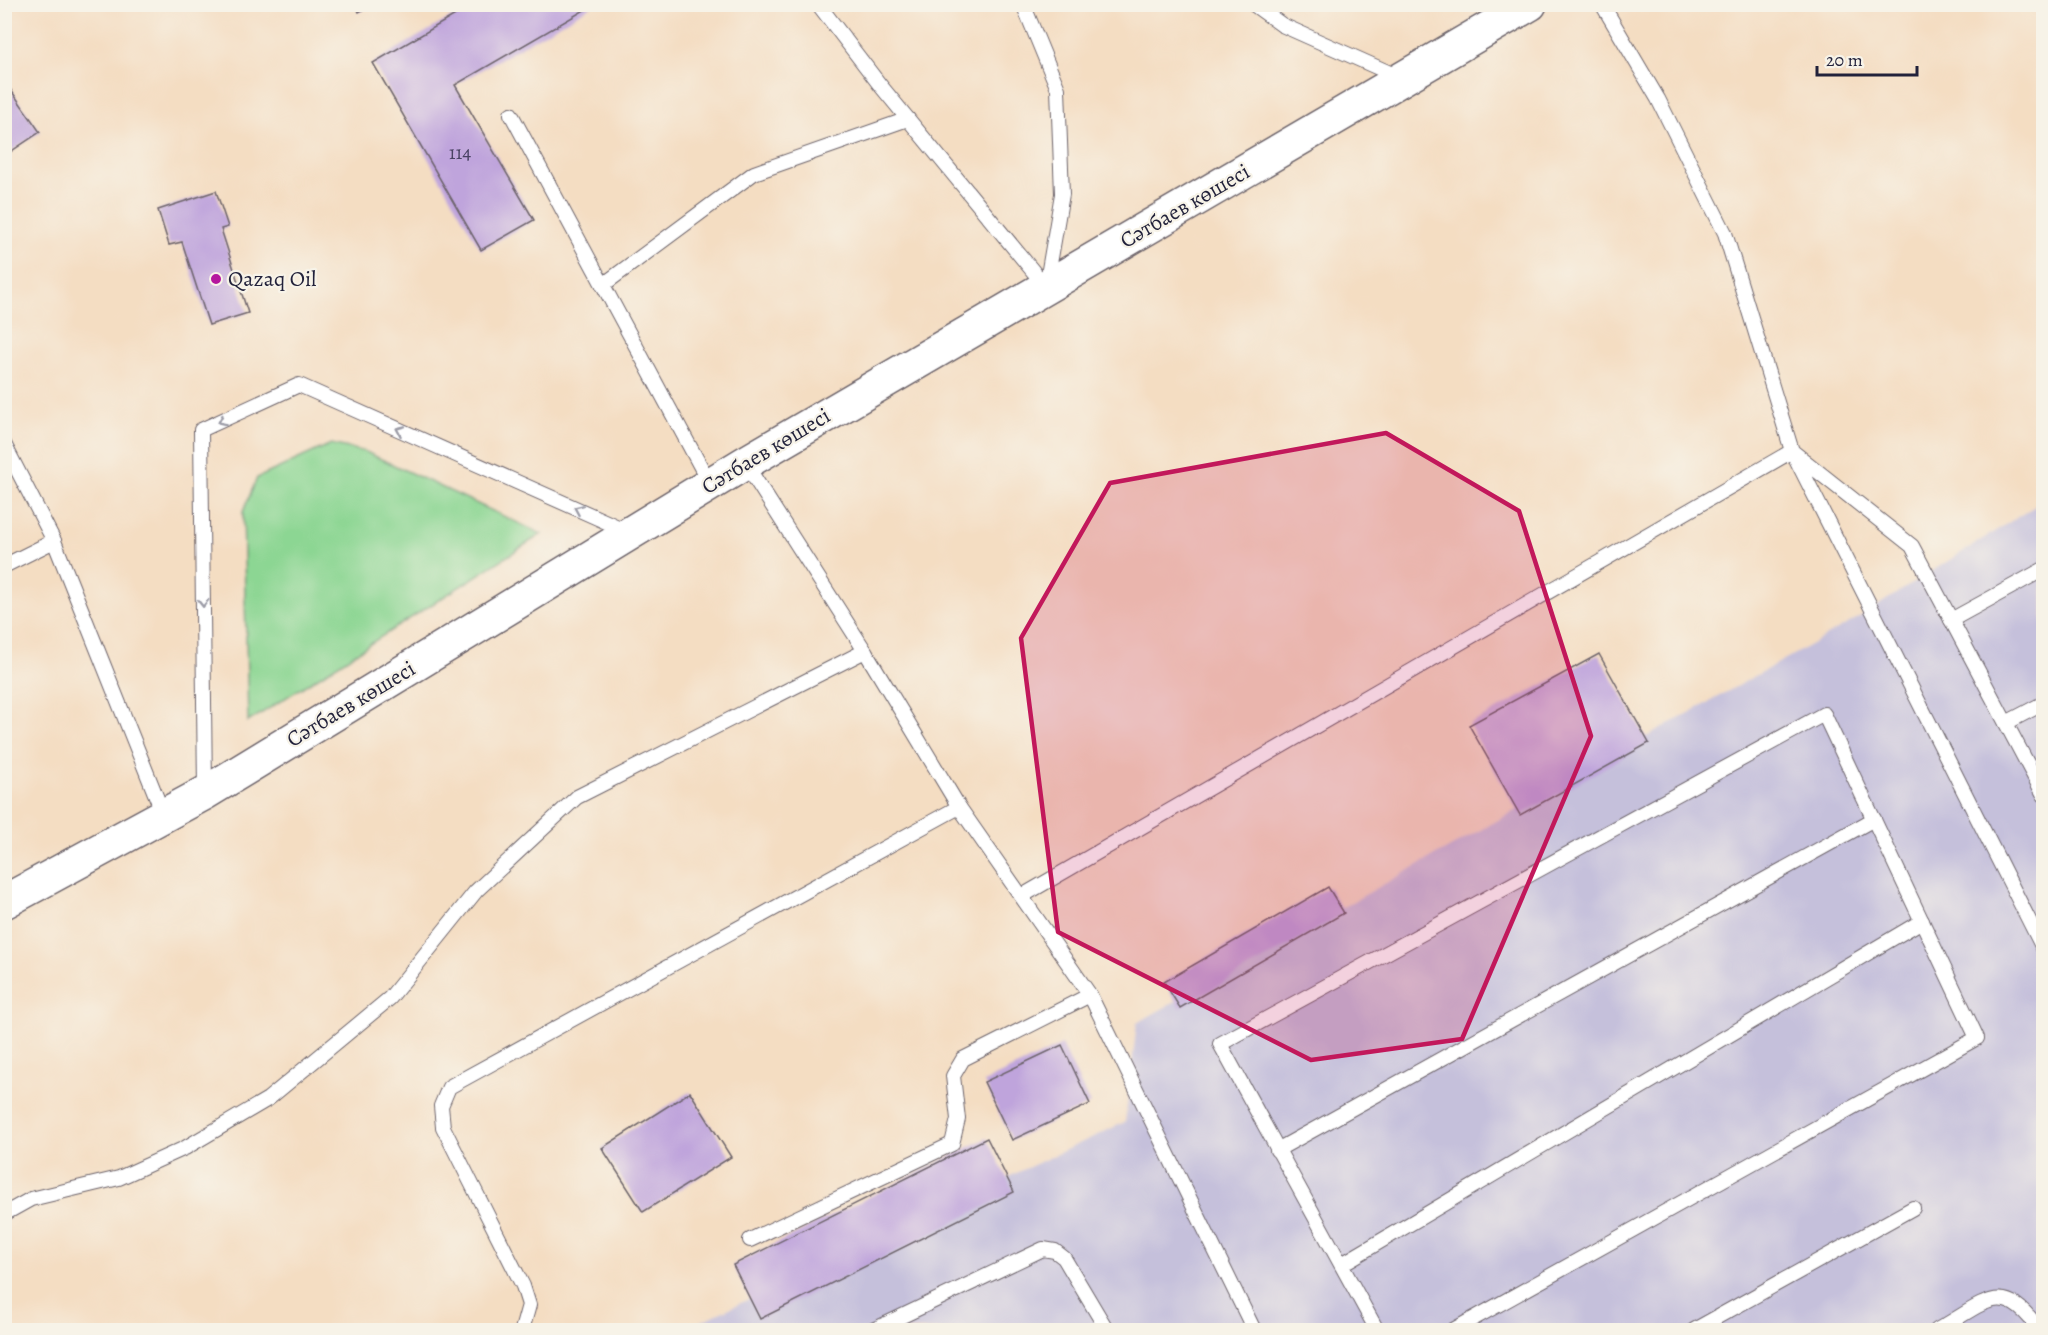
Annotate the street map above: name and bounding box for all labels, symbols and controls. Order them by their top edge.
scale bar [1817,39,1918,77]
text: 20 m [1826,48,1863,72]
house number: 114 [449,139,471,166]
street label: Сәтбаев көшесі [1115,157,1255,255]
place label: Qazaq Oil [228,264,316,294]
marker: Qazaq Oil [209,272,223,286]
street label: Сәтбаев көшесі [696,401,836,501]
one-way arrow [217,413,228,425]
one-way arrow [395,425,406,437]
one-way arrow [573,504,584,516]
one-way arrow [197,598,210,607]
street label: Сәтбаев көшесі [281,654,421,754]

